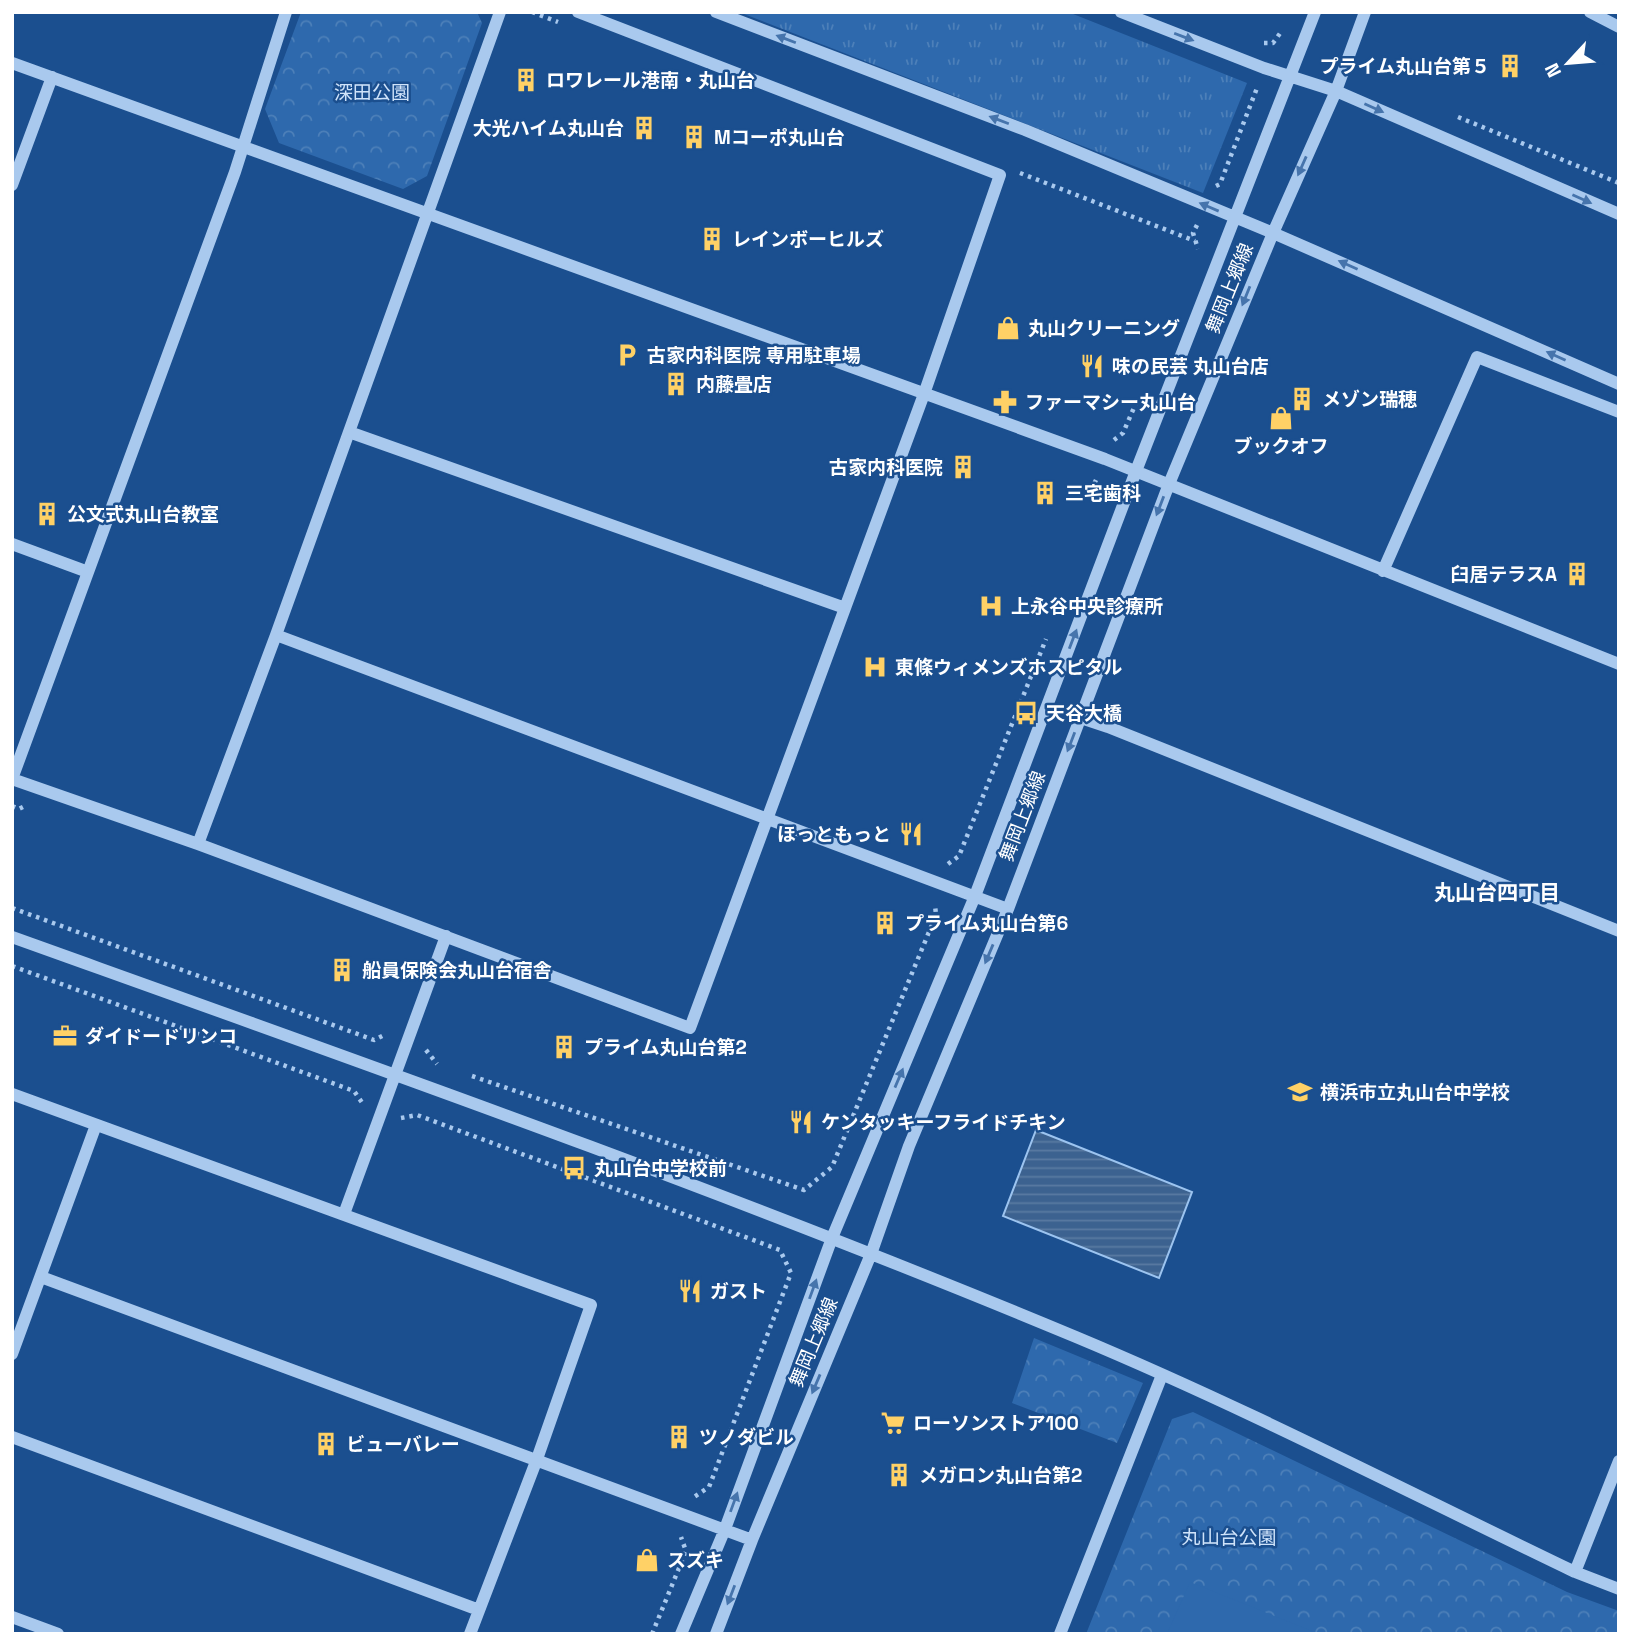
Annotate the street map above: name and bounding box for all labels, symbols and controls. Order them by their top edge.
north arrow [1533,28,1603,98]
one-way arrow [1174,31,1195,42]
one-way arrow [776,34,797,45]
building icon: プライム丸山台第５ [1496,52,1524,80]
place label: プライム丸山台第５ [1319,54,1490,79]
text: N [1539,59,1567,81]
building icon: ロワレール港南・丸山台 [512,66,540,94]
place label: ロワレール港南・丸山台 [546,68,755,93]
park label: 深田公園 [334,80,410,105]
one-way arrow [1364,102,1384,114]
building icon: 大光ハイム丸山台 [630,114,658,142]
one-way arrow [988,115,1009,126]
place label: 大光ハイム丸山台 [473,116,624,141]
building icon: Mコーポ丸山台 [680,123,708,151]
place label: Mコーポ丸山台 [714,125,845,150]
one-way arrow [1296,156,1308,176]
one-way arrow [1572,194,1593,205]
one-way arrow [1199,201,1220,212]
building icon: レインボーヒルズ [698,225,726,253]
place label: レインボーヒルズ [732,227,884,252]
street label: 舞岡上郷線 [1200,239,1259,337]
one-way arrow [1337,260,1358,271]
one-way arrow [1241,285,1252,306]
shop icon: 丸山クリーニング [994,314,1022,342]
place label: 丸山クリーニング [1028,316,1180,341]
parking icon: 古家内科医院 専用駐車場 [613,341,641,369]
place label: 古家内科医院 専用駐車場 [647,343,861,368]
one-way arrow [1546,350,1566,362]
restaurant icon: 味の民芸 丸山台店 [1078,352,1106,380]
place label: 味の民芸 丸山台店 [1112,354,1269,379]
building icon: 内藤畳店 [662,370,690,398]
place label: 内藤畳店 [696,372,772,397]
building icon: メゾン瑞穂 [1288,385,1316,413]
place label: メゾン瑞穂 [1322,387,1417,412]
pharmacy icon: ファーマシー丸山台 [991,388,1019,416]
place label: ファーマシー丸山台 [1025,390,1196,415]
shop icon: ブックオフ [1267,404,1295,432]
place label: ブックオフ [1233,434,1329,459]
building icon: 古家内科医院 [949,453,977,481]
place label: 古家内科医院 [829,455,943,480]
building icon: 三宅歯科 [1031,479,1059,507]
place label: 三宅歯科 [1065,481,1141,506]
one-way arrow [1155,496,1166,517]
building icon: 公文式丸山台教室 [33,500,61,528]
place label: 公文式丸山台教室 [67,502,219,527]
building icon: 臼居テラスA [1563,560,1591,588]
place label: 臼居テラスA [1450,562,1557,587]
hospital icon: 上永谷中央診療所 [977,592,1005,620]
place label: 上永谷中央診療所 [1011,594,1163,619]
one-way arrow [1067,628,1078,649]
hospital icon: 東條ウィメンズホスピタル [861,653,889,681]
place label: 東條ウィメンズホスピタル [895,655,1123,680]
bus stop icon: 天谷大橋 [1012,699,1040,727]
place label: 天谷大橋 [1046,701,1122,726]
one-way arrow [1066,732,1077,753]
street label: 舞岡上郷線 [994,767,1051,865]
restaurant icon: ほっともっと [897,820,925,848]
place label: ほっともっと [777,822,891,847]
district label: 丸山台四丁目 [1434,879,1560,906]
building icon: プライム丸山台第6 [871,909,899,937]
place label: プライム丸山台第6 [905,911,1068,936]
one-way arrow [983,944,994,965]
building icon: 船員保険会丸山台宿舎 [328,956,356,984]
place label: 船員保険会丸山台宿舎 [362,958,552,983]
office icon: ダイドードリンコ [51,1022,79,1050]
place label: ダイドードリンコ [85,1024,237,1049]
building icon: プライム丸山台第2 [550,1033,578,1061]
place label: プライム丸山台第2 [584,1035,747,1060]
one-way arrow [894,1068,905,1089]
school or university icon: 横浜市立丸山台中学校 [1286,1078,1314,1106]
place label: 横浜市立丸山台中学校 [1320,1080,1510,1105]
restaurant icon: ケンタッキーフライドチキン [787,1108,815,1136]
place label: ケンタッキーフライドチキン [821,1110,1066,1135]
bus stop icon: 丸山台中学校前 [560,1154,588,1182]
place label: 丸山台中学校前 [594,1156,727,1181]
restaurant icon: ガスト [676,1277,704,1305]
one-way arrow [808,1278,819,1299]
place label: ガスト [710,1279,767,1304]
street label: 舞岡上郷線 [783,1294,844,1391]
one-way arrow [811,1374,822,1395]
supermarket icon: ローソンストア100 [879,1409,907,1437]
place label: ローソンストア100 [913,1411,1079,1436]
building icon: ツノダビル [665,1423,693,1451]
place label: ツノダビル [699,1425,794,1450]
building icon: ビューバレー [312,1430,340,1458]
place label: ビューバレー [346,1432,460,1457]
building icon: メガロン丸山台第2 [885,1461,913,1489]
place label: メガロン丸山台第2 [919,1463,1082,1488]
one-way arrow [729,1492,740,1513]
park label: 丸山台公園 [1181,1525,1277,1550]
shop icon: スズキ [633,1546,661,1574]
place label: スズキ [667,1548,724,1573]
one-way arrow [725,1585,736,1606]

